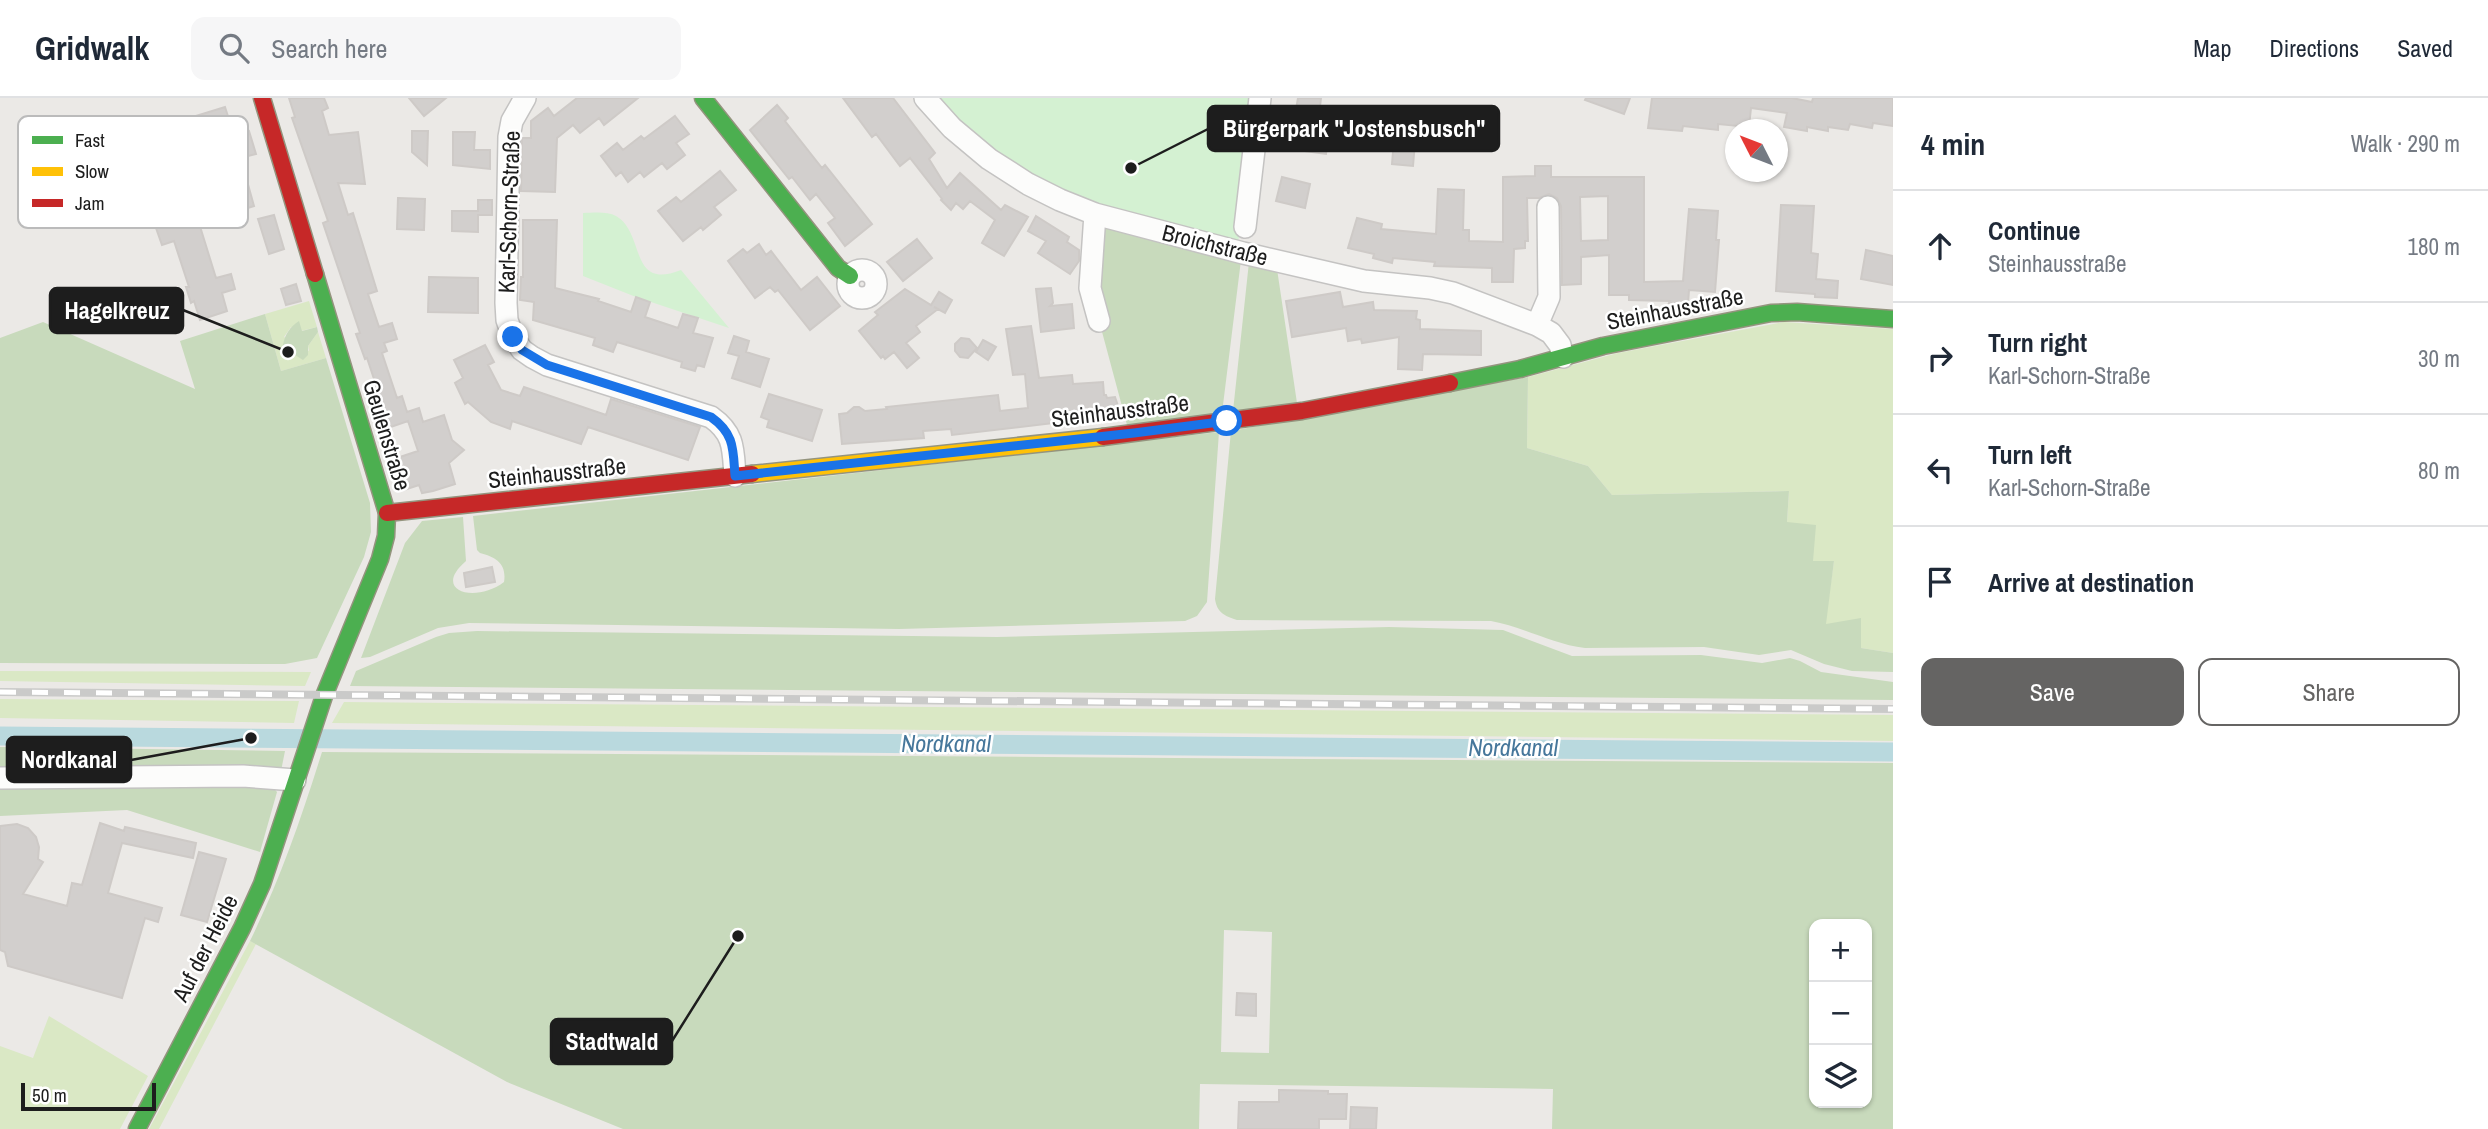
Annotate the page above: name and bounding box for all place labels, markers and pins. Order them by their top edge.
callout: Bürgerpark "Jostensbusch" [1208,106,1499,151]
callout: Hagelkreuz [50,288,183,333]
callout: Nordkanal [7,737,131,782]
callout: Stadtwald [551,1019,672,1064]

